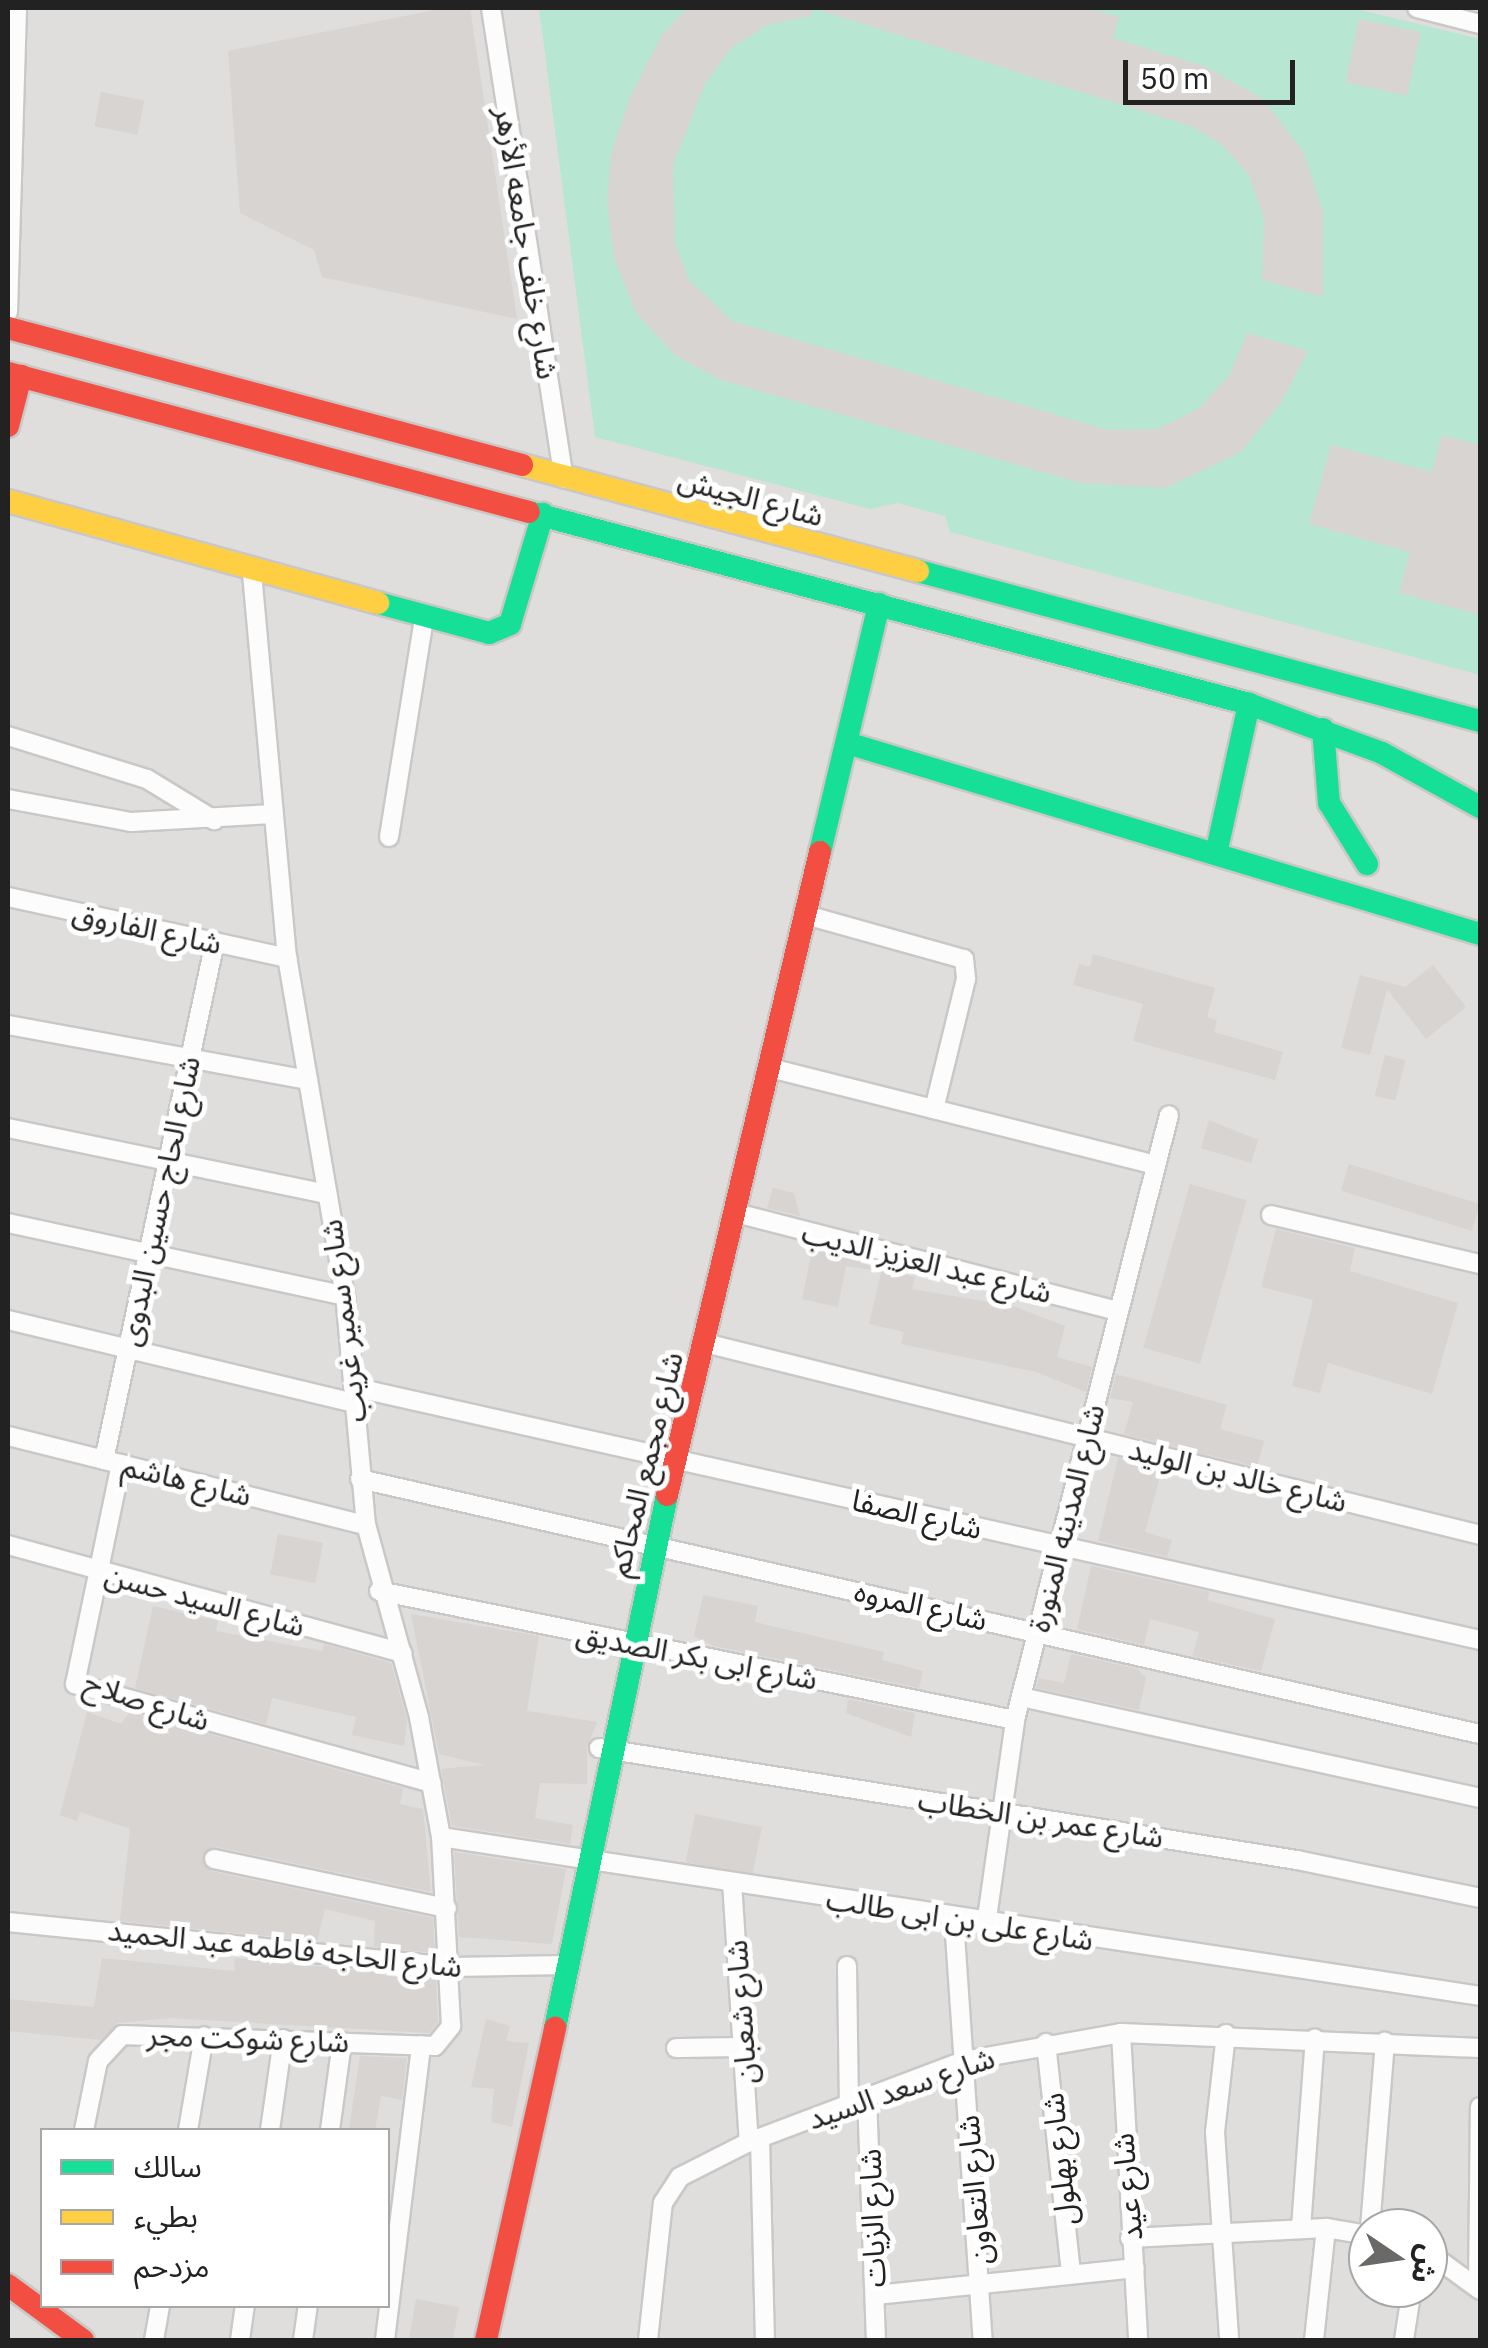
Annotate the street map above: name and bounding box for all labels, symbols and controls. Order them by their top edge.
scale bar [1128,40,1300,102]
text: 50 m [1140,58,1209,97]
street label: شارع خلف جامعه الأزهر [488,104,566,382]
street label: شارع الجيش [674,460,828,534]
street label: شارع الفاروق [69,895,225,961]
street label: شارع الحاج حسين البدوى [111,1053,207,1349]
street label: شارع عبد العزيز الديب [798,1214,1056,1310]
street label: شارع سمير غريب [313,1217,373,1425]
street label: شارع مجمع المحاكم [600,1348,690,1580]
street label: شارع المدينه المنورة [1020,1400,1112,1636]
street label: شارع خالد بن الوليد [1125,1430,1351,1520]
street label: شارع هاشم [119,1447,255,1513]
street label: شارع الصفا [848,1482,986,1546]
street label: شارع السيد حسن [101,1556,309,1644]
street label: شارع المروه [851,1572,991,1638]
street label: شارع ابى بكر الصديق [573,1615,821,1697]
street label: شارع صلاح [80,1664,214,1738]
street label: شارع عمر بن الخطاب [916,1781,1166,1855]
street label: شارع على بن ابى طالب [824,1880,1096,1958]
street label: شارع الحاجه فاطمه عبد الحميد [106,1911,464,1985]
street label: شارع شعبان [718,1939,764,2085]
street label: شارع شوكت مجر [146,2016,350,2060]
street label: شارع سعد السيد [803,2039,999,2137]
street label: شارع بهلول [1034,2091,1084,2227]
street label: شارع التعاون [950,2114,998,2266]
legend [40,2128,390,2308]
street label: شارع عيد [1104,2132,1150,2242]
text: سالك [134,2146,202,2185]
street label: شارع الزيات [852,2148,892,2288]
text: بطيء [134,2196,198,2235]
north arrow [1348,2208,1448,2308]
text: ش [1403,2242,1448,2287]
text: مزدحم [134,2246,210,2285]

